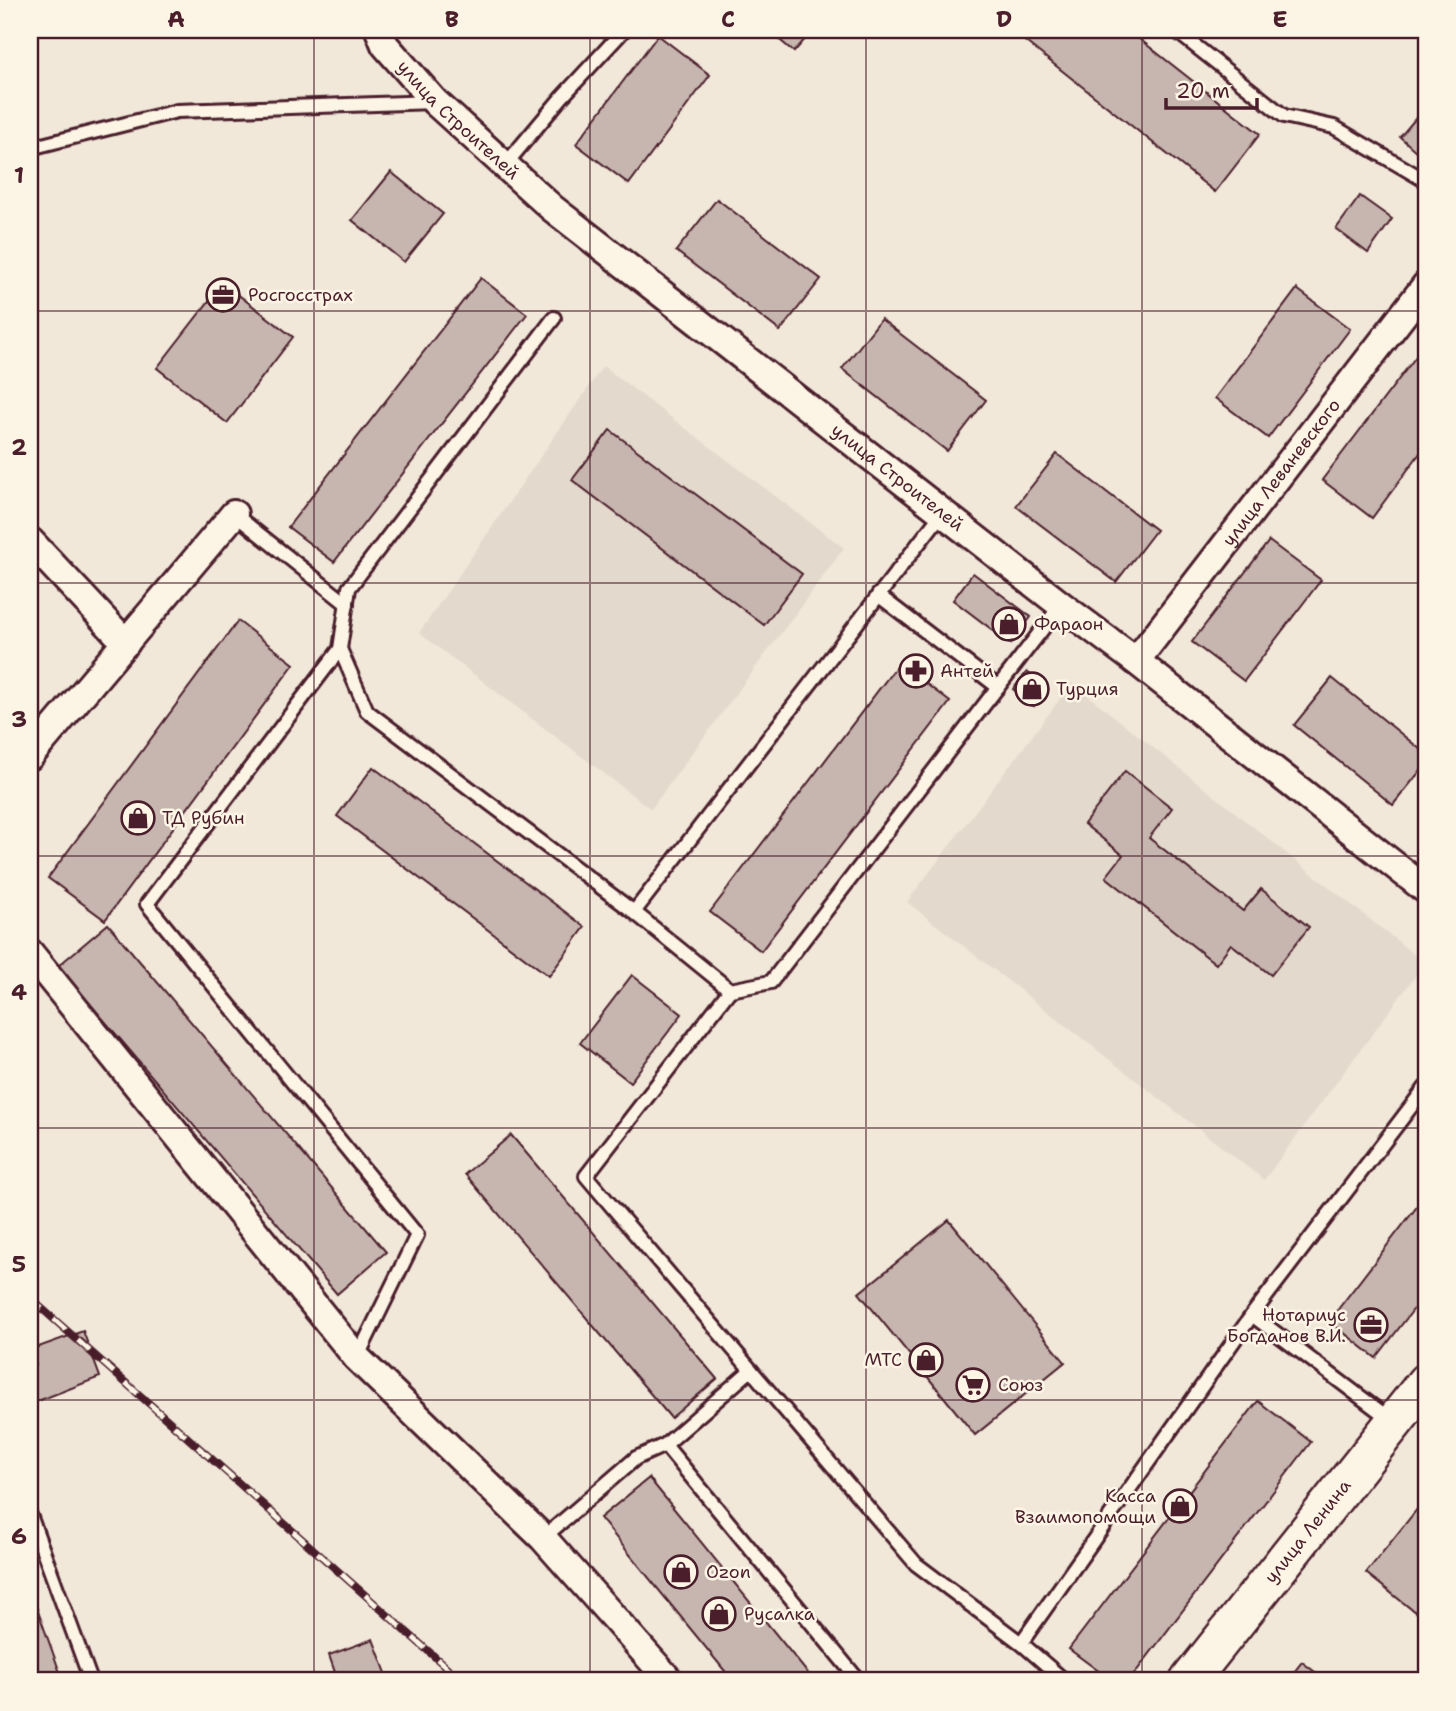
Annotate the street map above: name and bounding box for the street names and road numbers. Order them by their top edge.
street label: улица Строителей [392,55,525,185]
street label: улица Леваневского [1217,394,1346,551]
street label: улица Строителей [826,418,969,537]
street label: улица Ленина [1259,1474,1356,1588]

